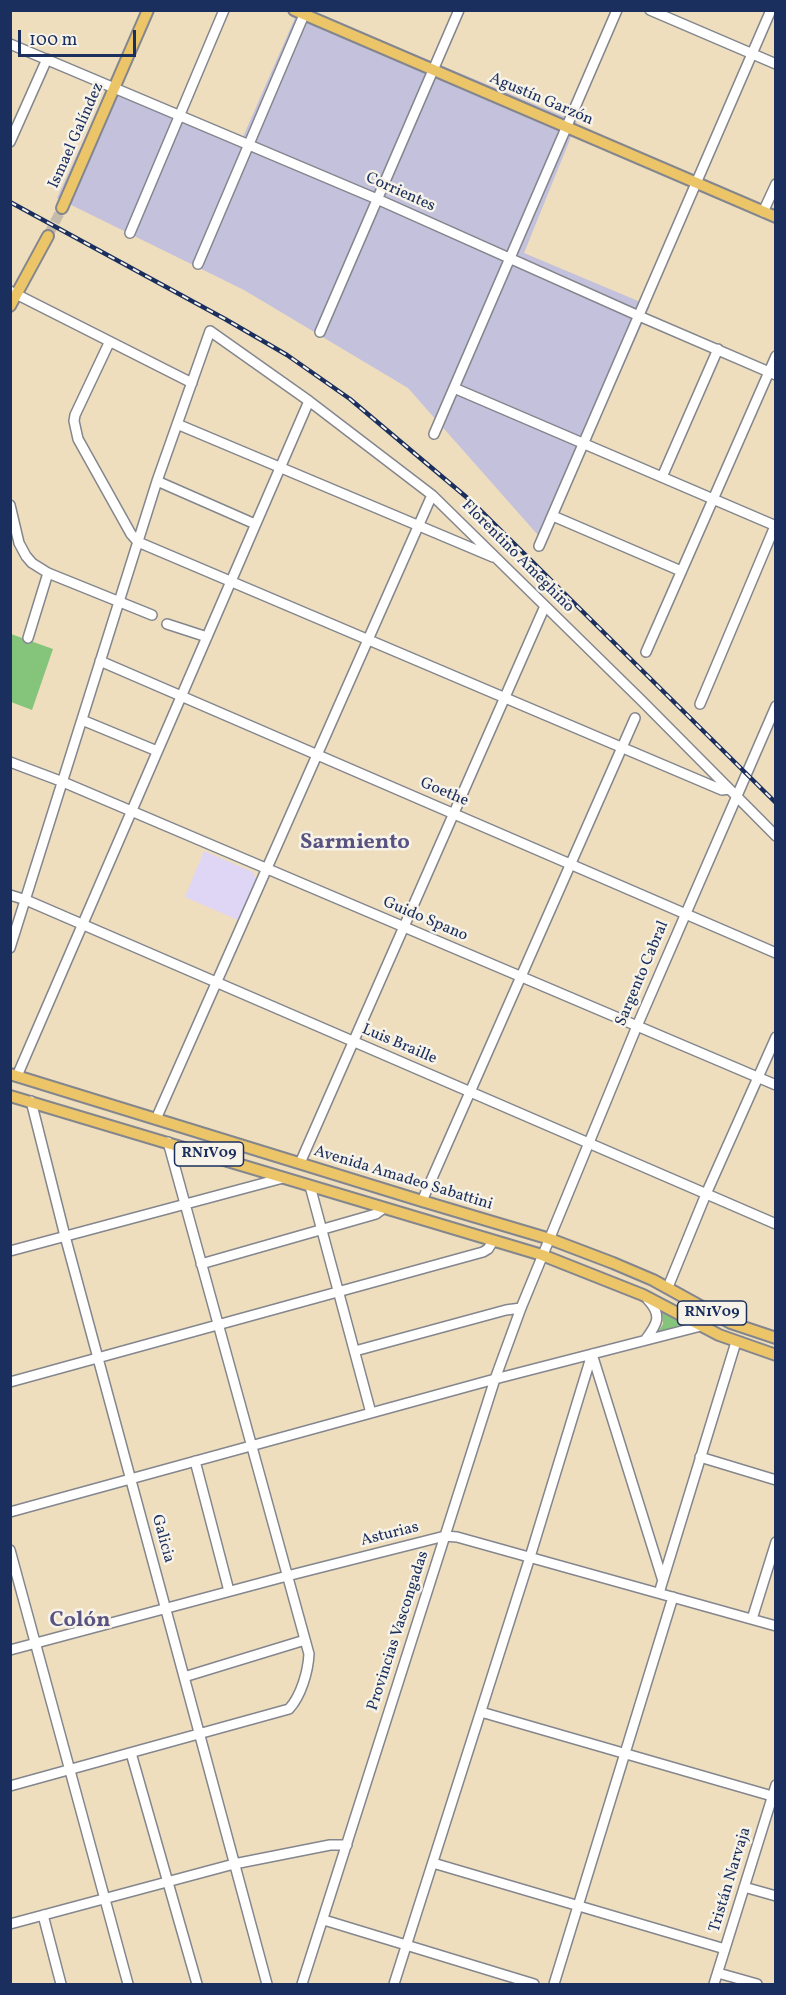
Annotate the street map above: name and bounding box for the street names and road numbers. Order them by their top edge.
street label: Agustín Garzón [486,69,596,131]
street label: Ismael Galíndez [45,80,109,192]
street label: Corrientes [362,169,438,217]
street label: Florentino Ameghino [457,497,577,617]
street label: Goethe [417,774,471,812]
street label: Guido Spano [380,894,470,946]
street label: Sargento Cabral [612,918,674,1030]
street label: Luis Braille [359,1021,439,1069]
road number: RN1V09 [174,1142,244,1166]
street label: Avenida Amadeo Sabattini [311,1143,495,1215]
road number: RN1V09 [678,1301,746,1325]
street label: Galicia [146,1513,178,1565]
street label: Asturias [359,1519,421,1551]
street label: Provincias Vascongadas [364,1549,434,1713]
street label: Tristán Narvaja [706,1825,756,1935]

